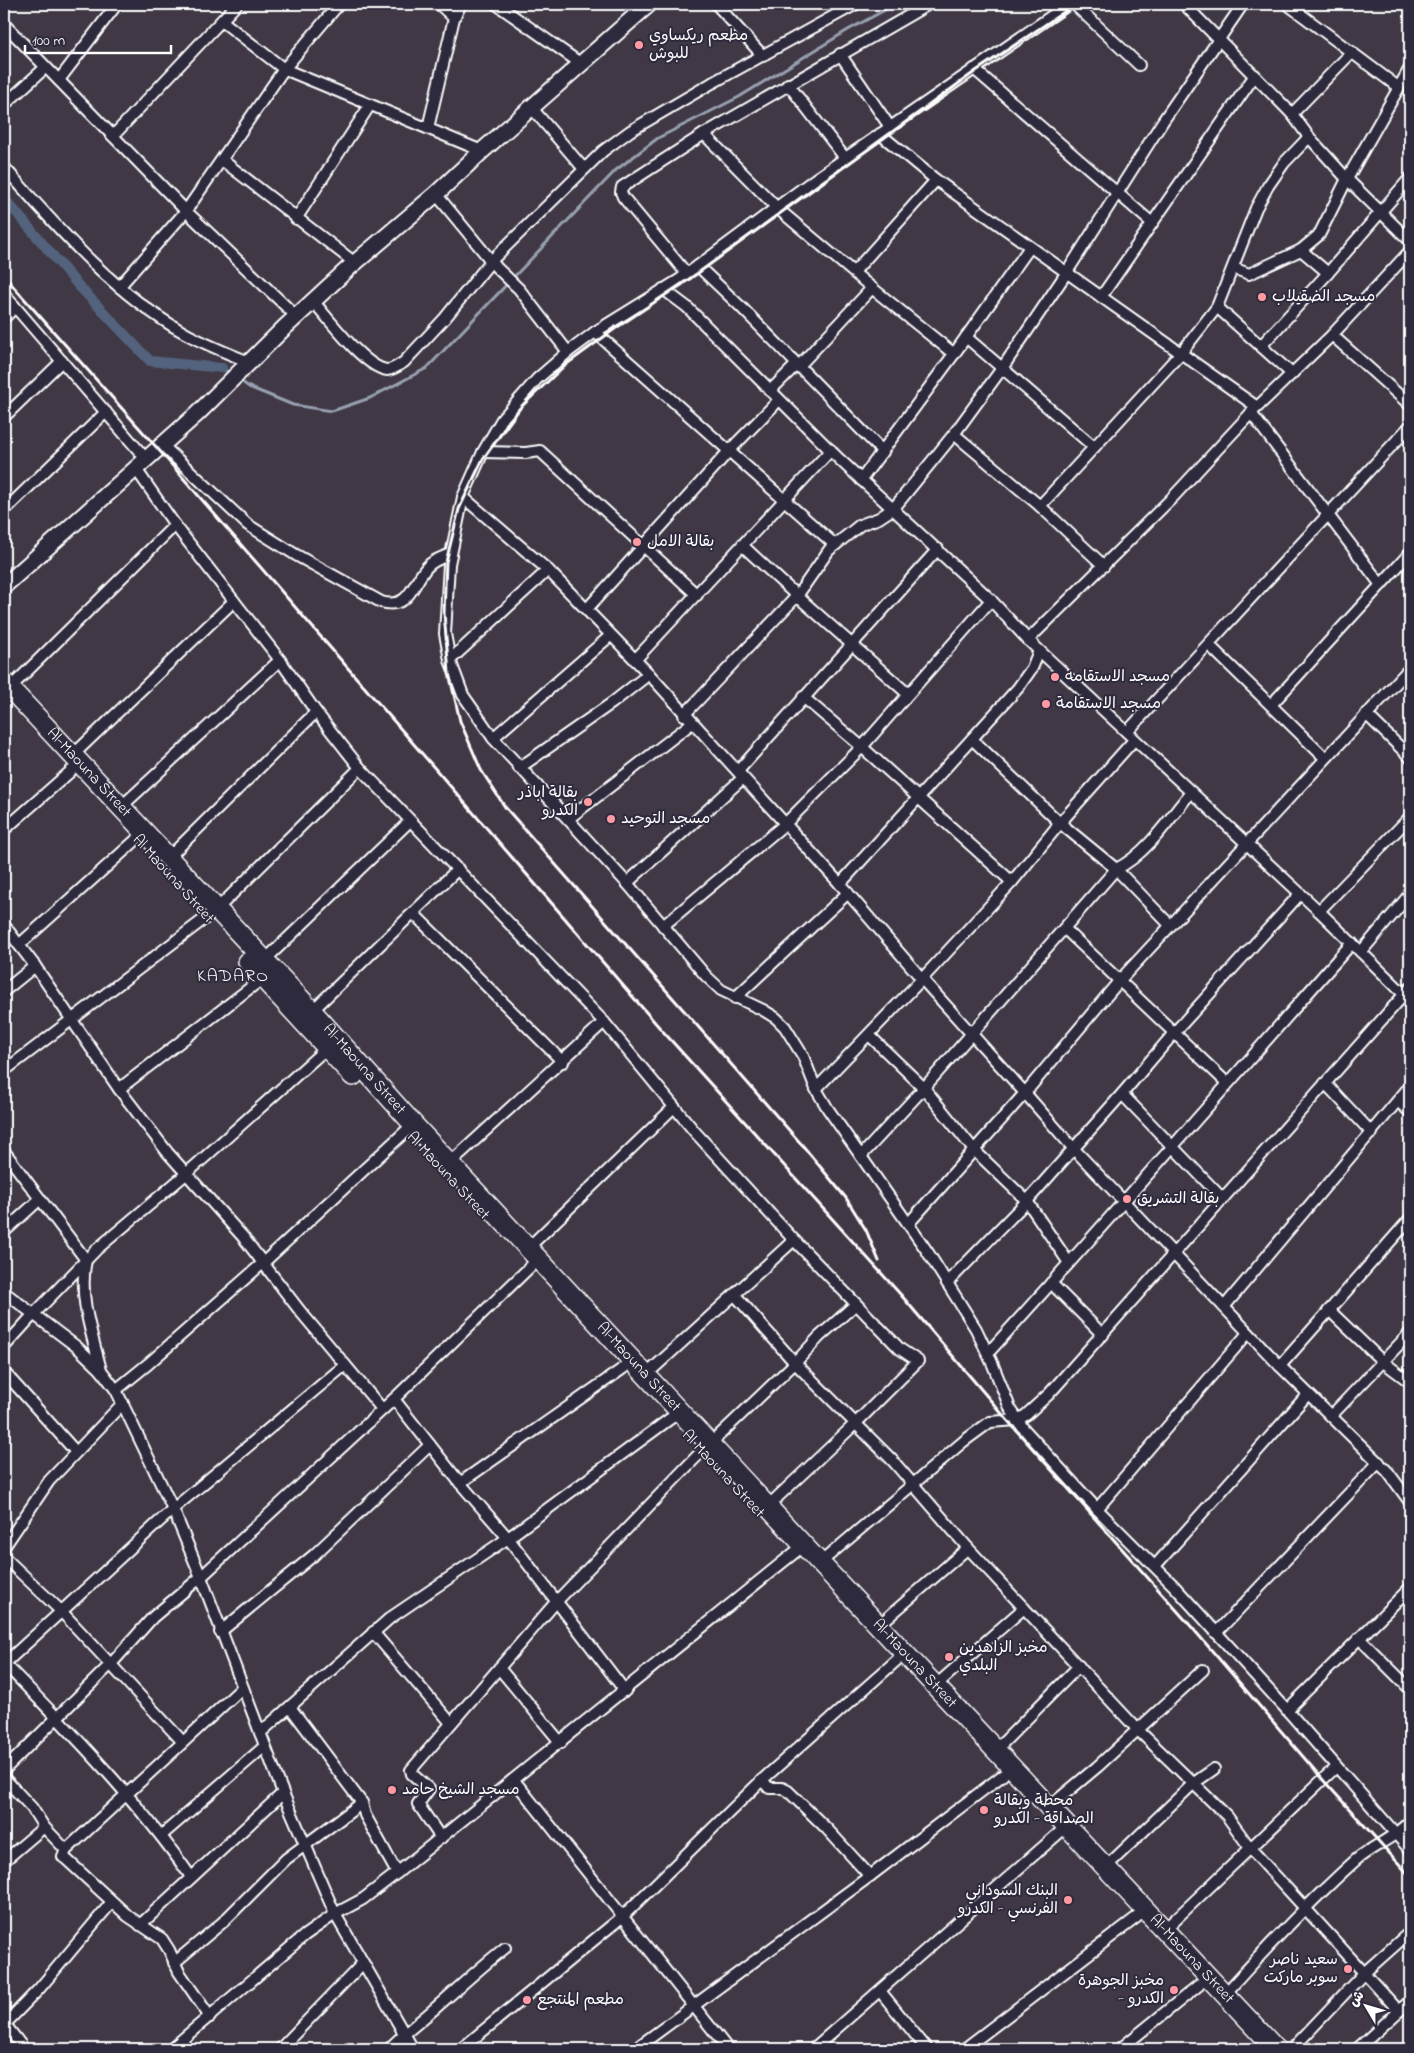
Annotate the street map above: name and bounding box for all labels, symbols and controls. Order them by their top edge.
scale bar [25,22,171,54]
place label: مطعم ريكساوي للبوش [649,24,748,66]
text: 100 m [32,30,65,52]
marker: مطعم ريكساوي للبوش [633,39,645,51]
place label: مسجد الضقيلاب [1272,285,1375,309]
marker: مسجد الضقيلاب [1256,291,1268,303]
place label: بقالة الامل [647,530,714,554]
marker: بقالة الامل [631,536,643,548]
place label: مسجد الاستقامه [1065,665,1170,689]
marker: مسجد الاستقامه [1049,671,1061,683]
place label: مسجد الاستقامة [1056,692,1161,716]
marker: مسجد الاستقامة [1040,698,1052,710]
street label: Al-Maouna Street [41,722,137,823]
place label: بقالة اباذر الكدرو [516,781,578,823]
marker: بقالة اباذر الكدرو [582,796,594,808]
place label: مسجد التوحيد [621,807,710,831]
marker: مسجد التوحيد [605,813,617,825]
street label: Al Maouna Street [126,829,220,930]
district label: KADARO [197,964,269,990]
street label: Al-Maouna Street [317,1018,412,1121]
street label: Al Maouna Street [401,1126,496,1226]
place label: بقالة التشريق [1137,1187,1219,1211]
marker: بقالة التشريق [1121,1193,1133,1205]
street label: Al-Maouna Street [591,1317,687,1418]
street label: Al Maouna Street [676,1424,771,1524]
street label: Al-Maouna Street [866,1613,963,1714]
place label: مخبز الزاهدين البلدي [959,1636,1048,1678]
marker: مخبز الزاهدين البلدي [943,1651,955,1663]
place label: مسجد الشيخ حامد [402,1778,520,1802]
marker: مسجد الشيخ حامد [386,1784,398,1796]
place label: محطة وبقالة الصداقة - الكدرو [993,1789,1094,1831]
marker: محطة وبقالة الصداقة - الكدرو [978,1804,990,1816]
place label: البنك السوداني الفرنسي - الكدرو [957,1879,1058,1922]
marker: البنك السوداني الفرنسي - الكدرو [1062,1894,1074,1906]
street label: Al-Maouna Street [1143,1909,1240,2010]
place label: سعيد ناصر سوبر ماركت [1264,1948,1338,1990]
marker: سعيد ناصر سوبر ماركت [1342,1963,1354,1975]
place label: مخبز الجوهرة - الكدرو [1078,1969,1164,2011]
north arrow [1342,1980,1392,2030]
marker: مخبز الجوهرة - الكدرو [1168,1984,1180,1996]
text: ش [1344,1986,1370,2011]
place label: مطعم المنتجع [537,1988,624,2012]
marker: مطعم المنتجع [521,1994,533,2006]

